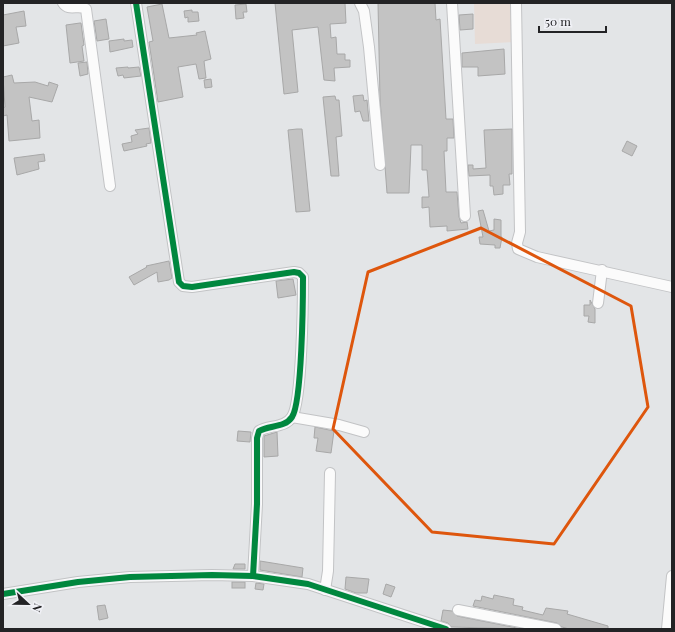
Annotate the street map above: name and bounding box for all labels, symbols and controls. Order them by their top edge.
scale bar [539,8,606,34]
text: 50 m [545,13,571,29]
north arrow [8,584,48,624]
text: N [29,601,46,614]

